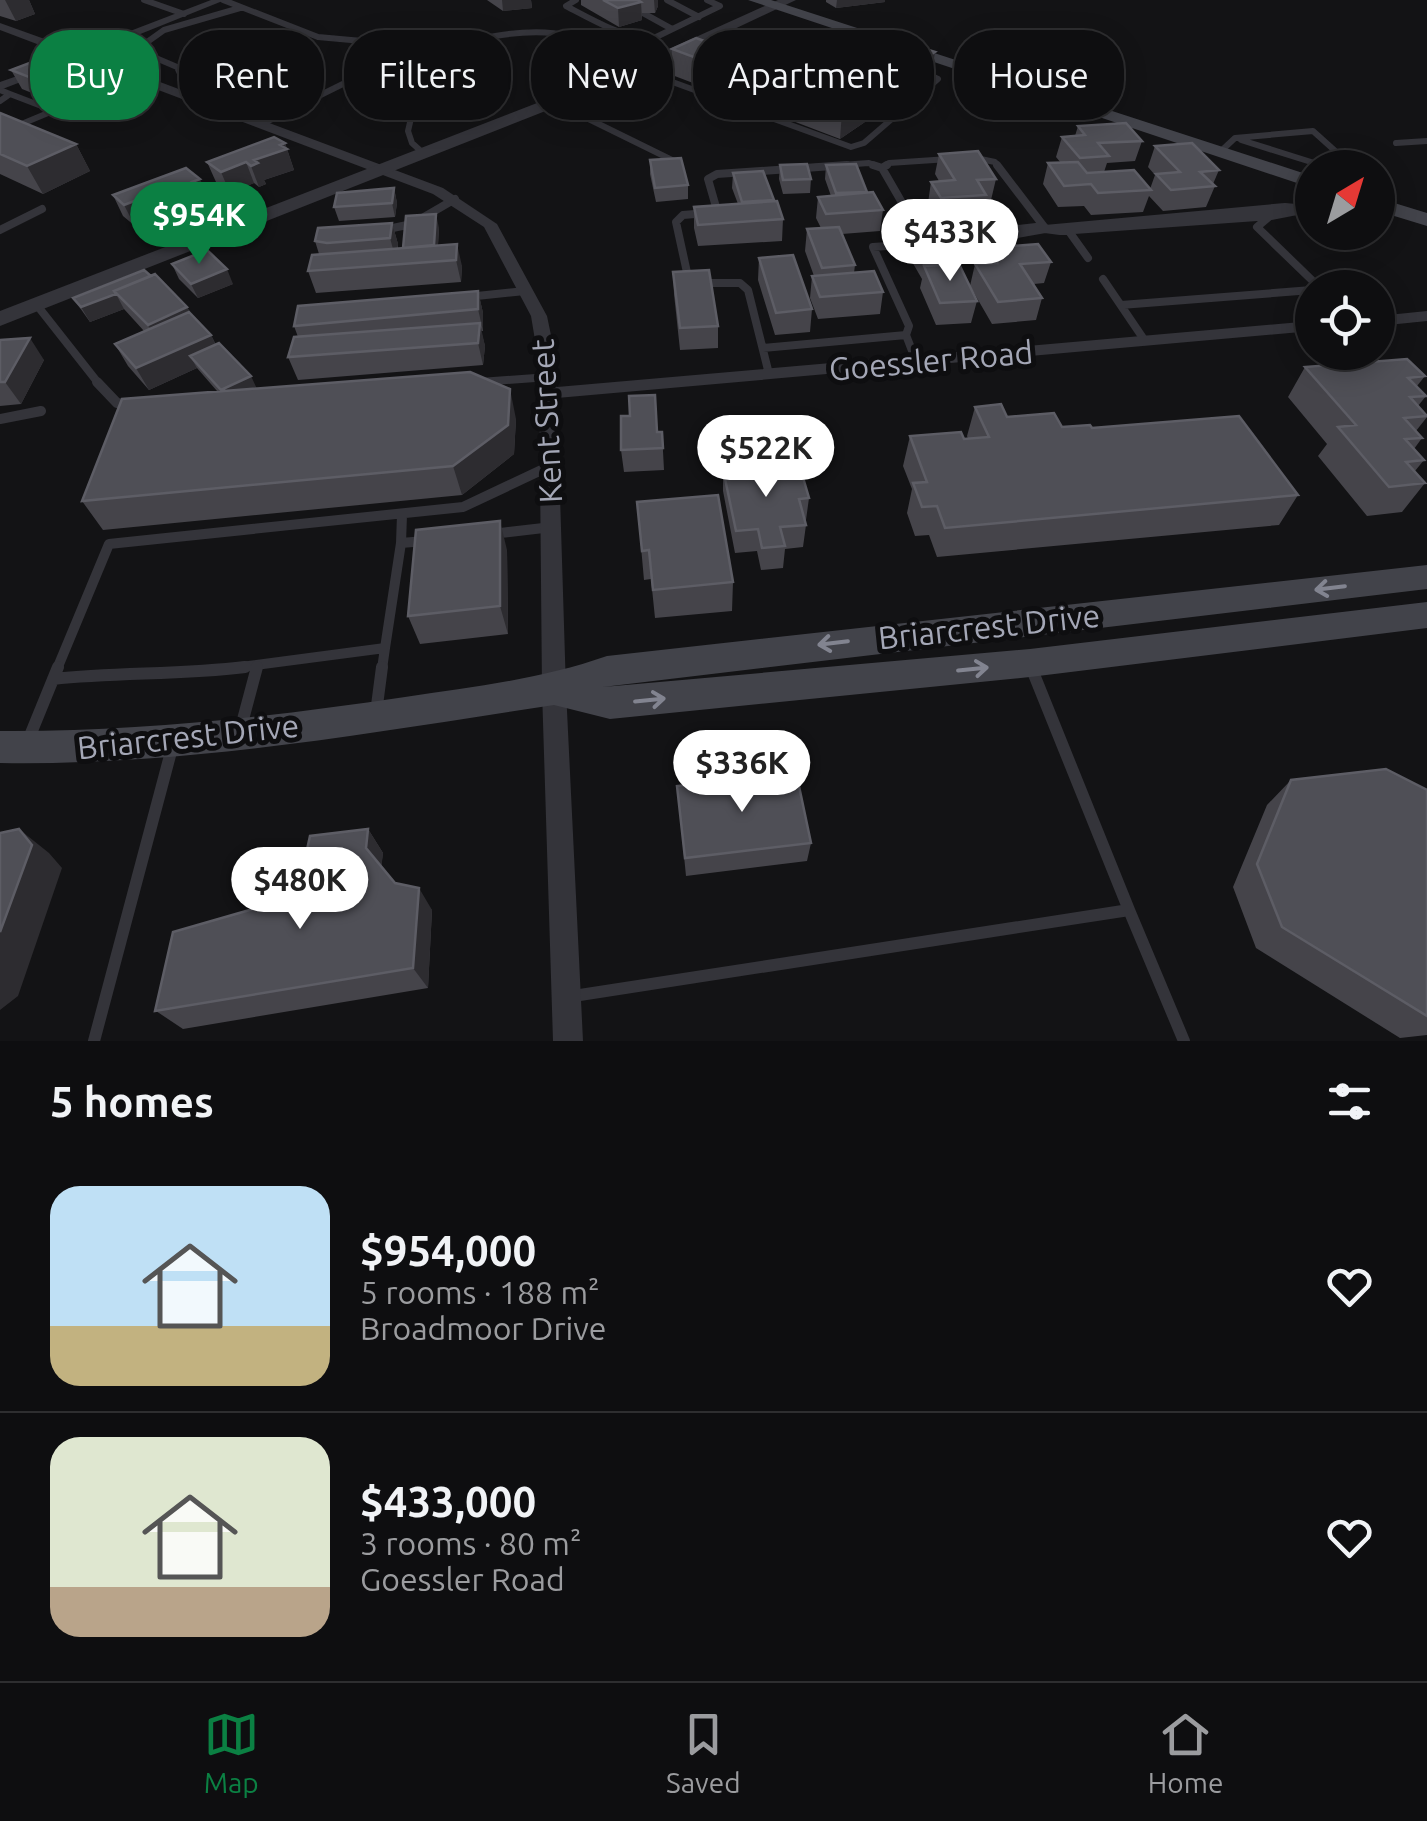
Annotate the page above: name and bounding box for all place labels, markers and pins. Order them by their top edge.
pin: $954K [129,182,269,267]
pin: $433K [880,199,1020,284]
pin: $522K [696,415,836,500]
pin: $336K [672,730,812,815]
pin: $480K [230,847,370,932]

